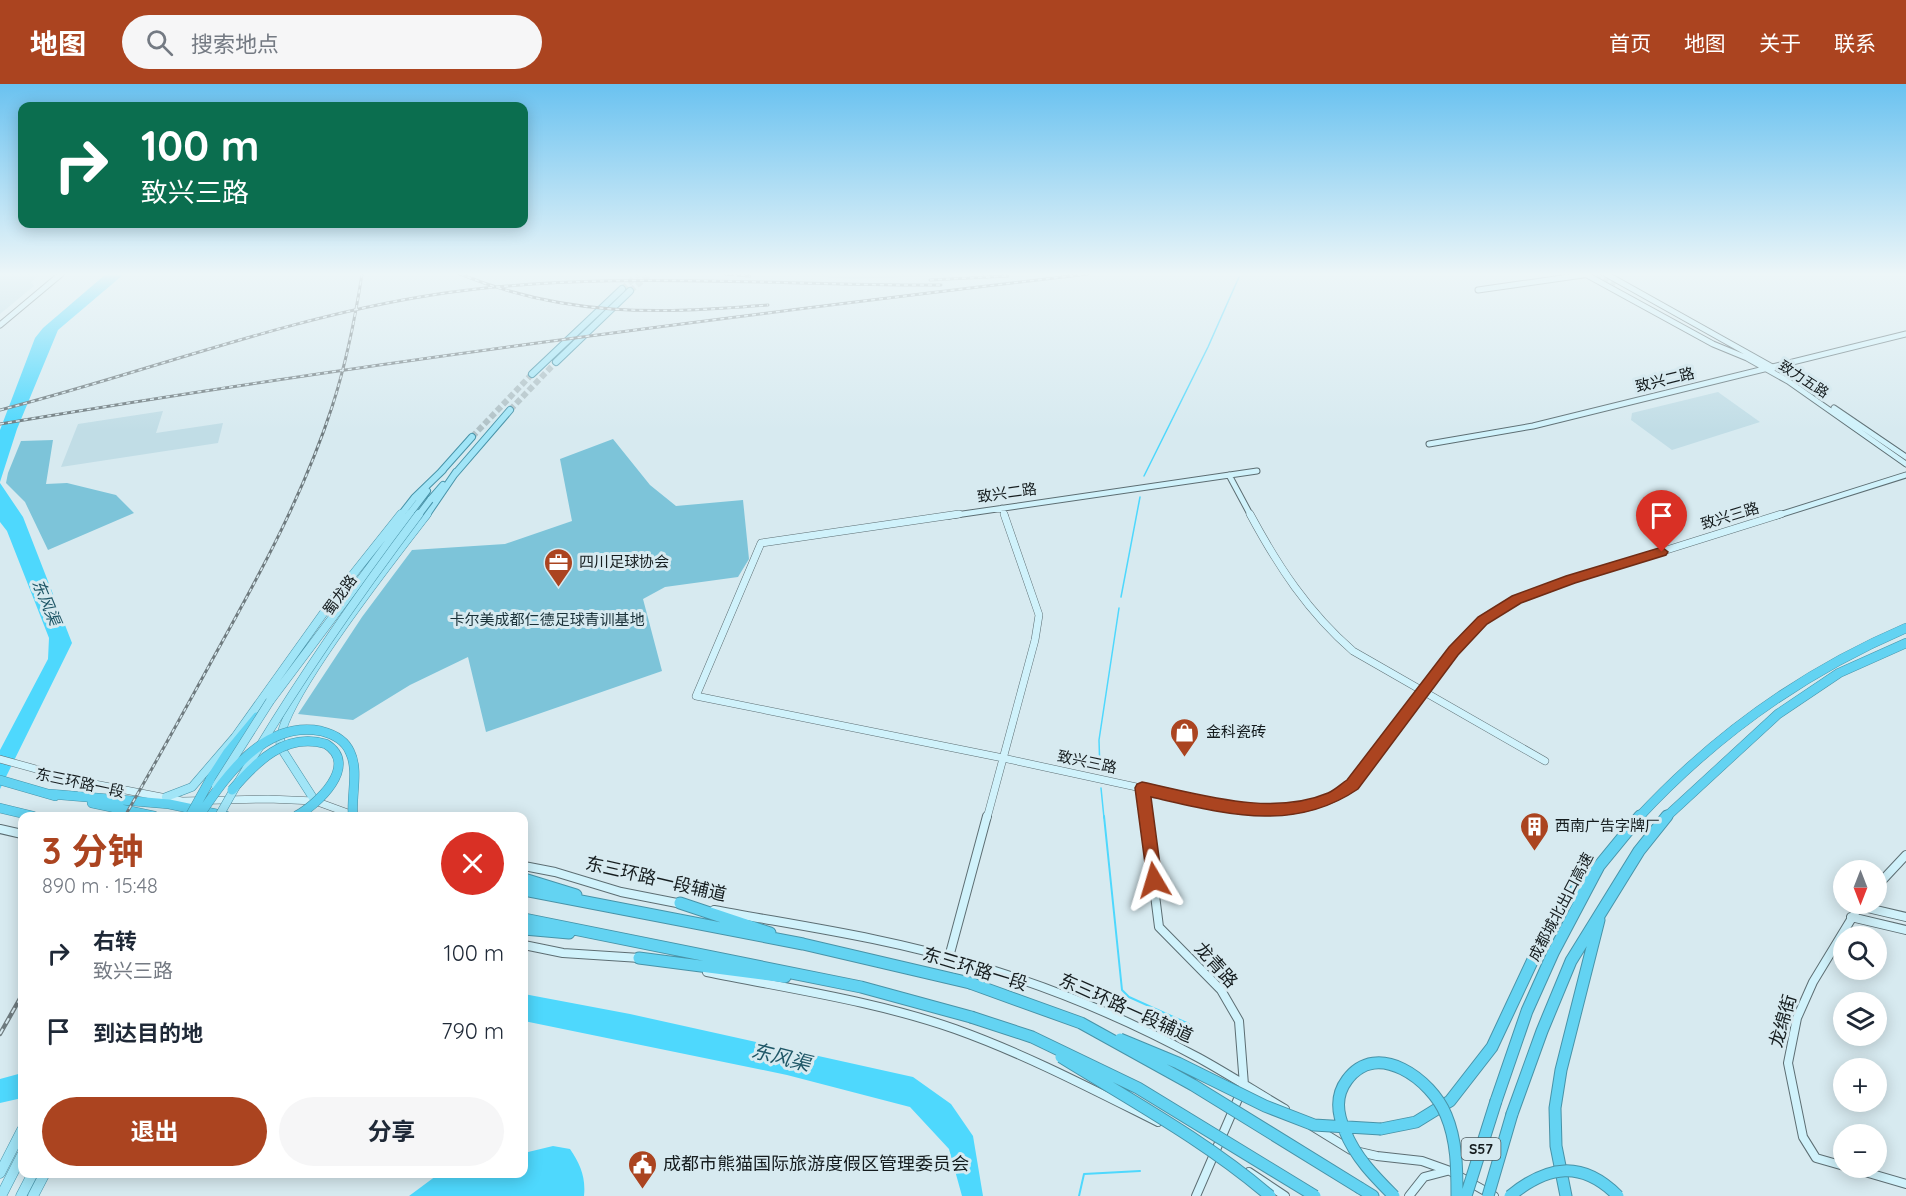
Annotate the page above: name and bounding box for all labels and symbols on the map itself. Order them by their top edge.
street label: 致力五路 [1776,356,1832,402]
street label: 致兴二路 [1633,363,1696,396]
street label: 致兴二路 [976,479,1038,506]
pin [1636,490,1687,552]
street label: 致兴三路 [1698,498,1761,533]
office icon: 四川足球协会 [542,546,574,588]
place label: 四川足球协会 [579,552,669,571]
street label: 蜀龙路 [319,571,361,618]
water label: 东风渠 [28,576,66,630]
park label: 卡尔美成都仁德足球青训基地 [449,610,645,629]
shop icon: 金科瓷砖 [1169,716,1201,758]
place label: 金科瓷砖 [1206,722,1266,741]
street label: 致兴三路 [1056,746,1118,777]
street label: 东三环路一段 [34,764,126,801]
building icon: 西南广告字牌厂 [1518,810,1550,852]
place label: 西南广告字牌厂 [1555,816,1660,835]
position arrow [1122,848,1186,912]
street label: 成都城北出口高速 [1524,849,1597,964]
street label: 东三环路一段辅道 [583,851,729,906]
north arrow [1833,860,1887,914]
street label: 龙青路 [1190,937,1243,992]
street label: 东三环路一段 [920,942,1030,995]
street label: 东三环路一段辅道 [1056,968,1197,1047]
street label: 龙绵街 [1764,992,1801,1050]
water label: 东风渠 [749,1037,816,1077]
road number: S57 [1462,1138,1500,1160]
public building icon: 成都市熊猫国际旅游度假区管理委员会 [626,1148,658,1190]
place label: 成都市熊猫国际旅游度假区管理委员会 [663,1152,969,1175]

